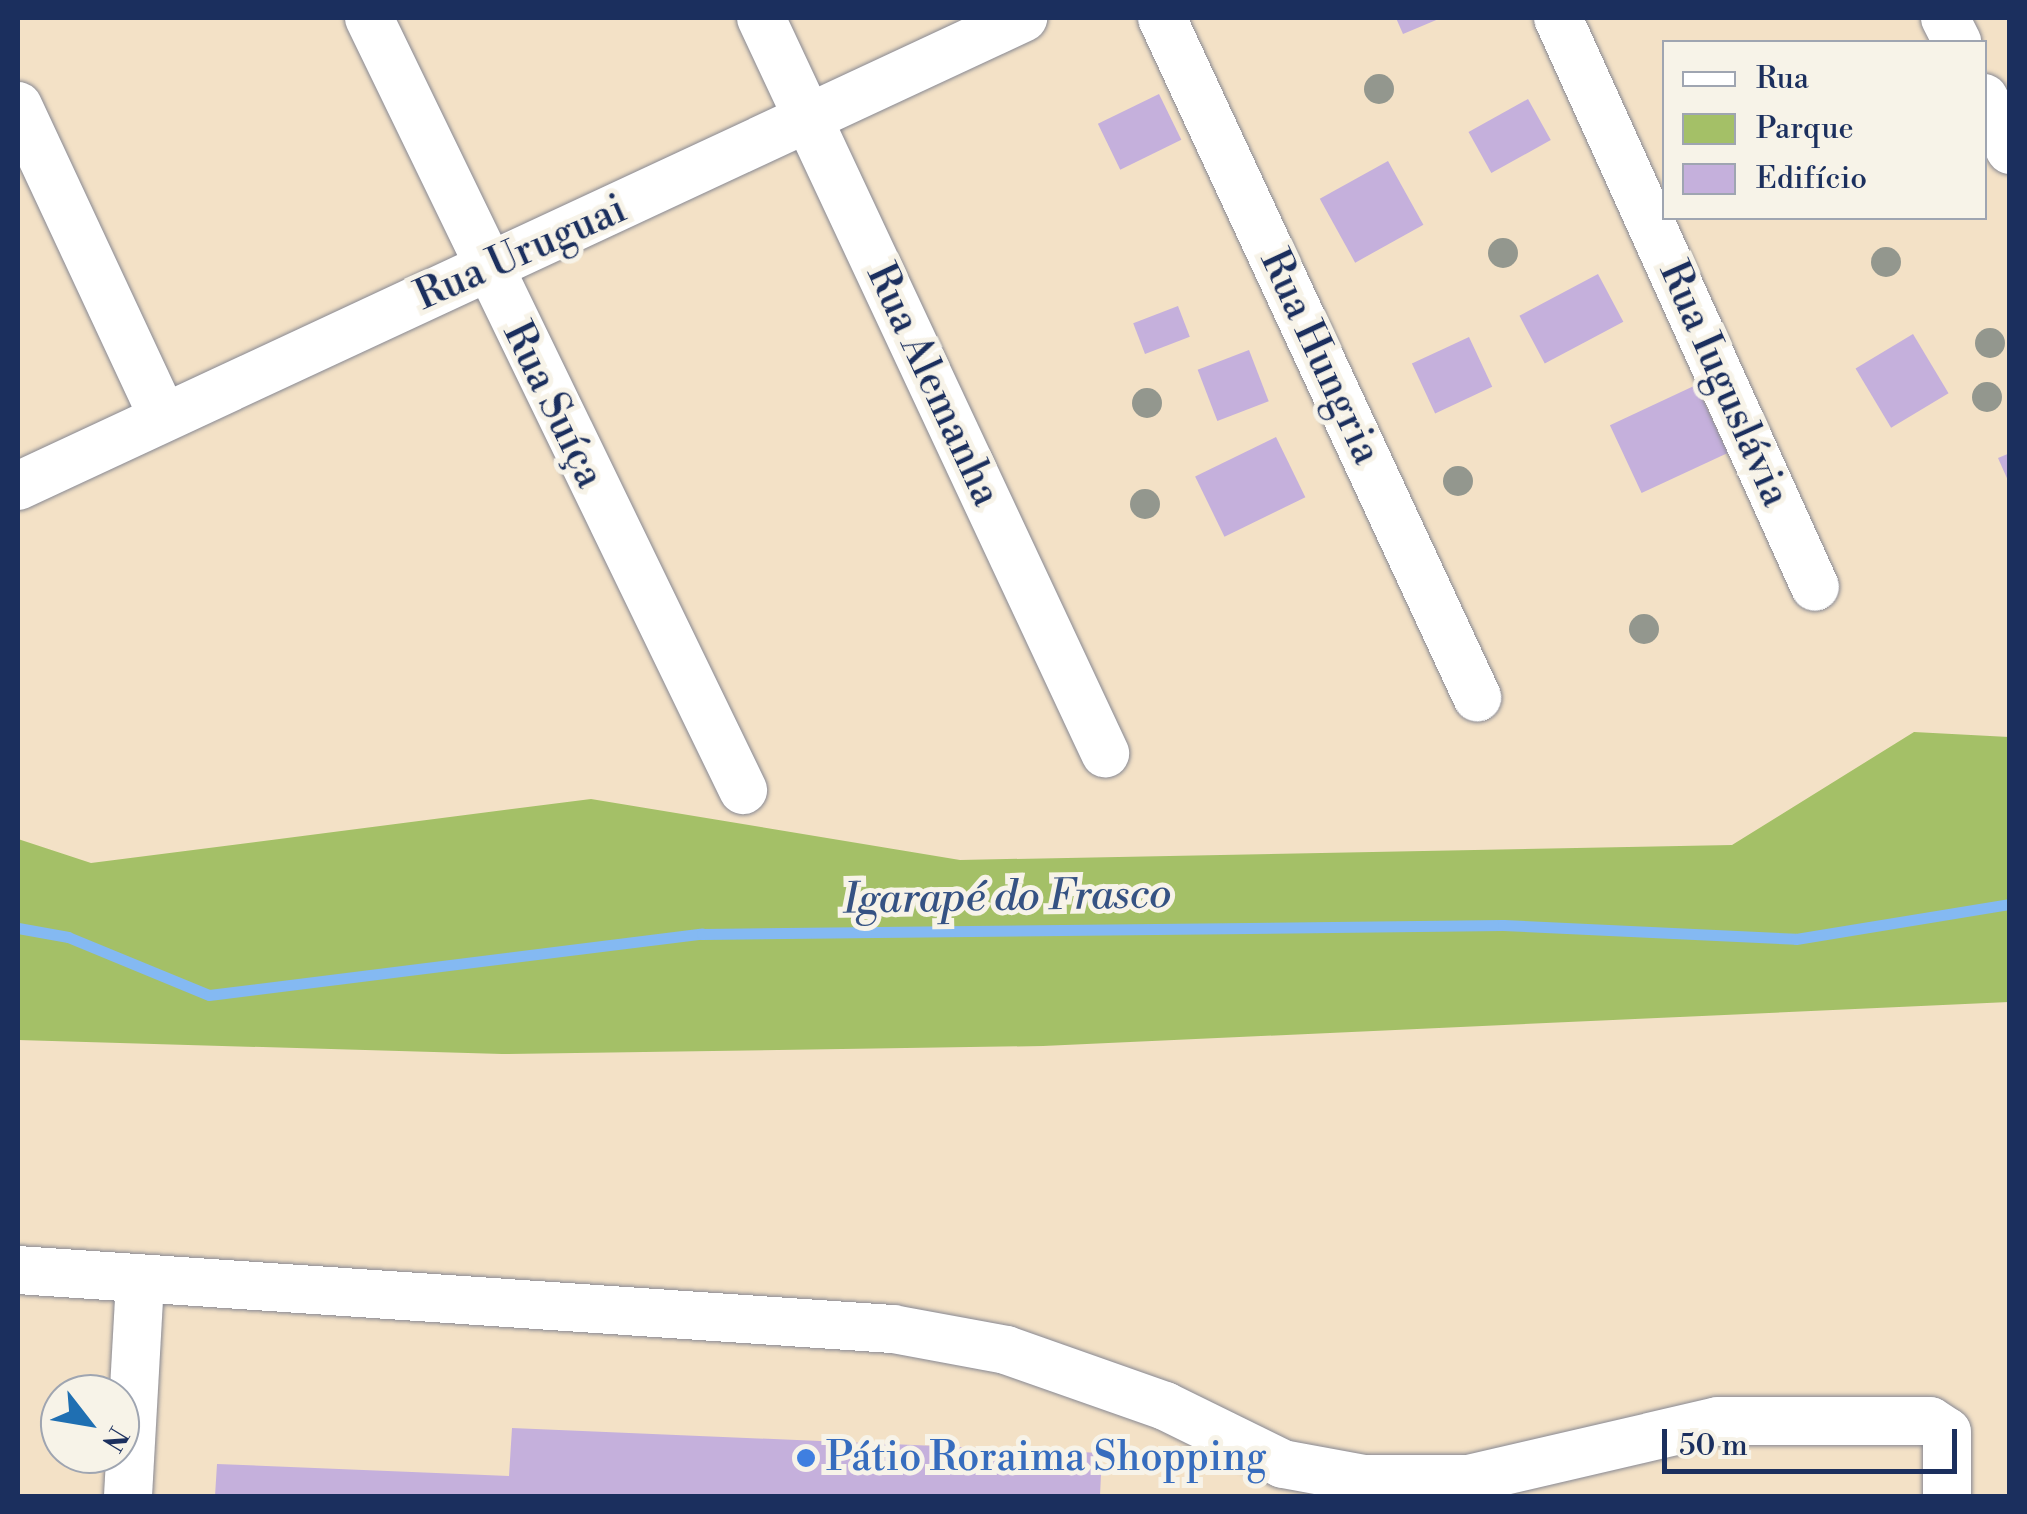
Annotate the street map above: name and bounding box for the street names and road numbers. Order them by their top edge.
street label: Rua Uruguai [408,185,634,321]
street label: Rua Hungria [1249,242,1391,472]
street label: Rua Iuguslávia [1649,254,1799,514]
street label: Rua Alemanha [856,256,1010,514]
street label: Rua Suíça [492,314,614,496]

